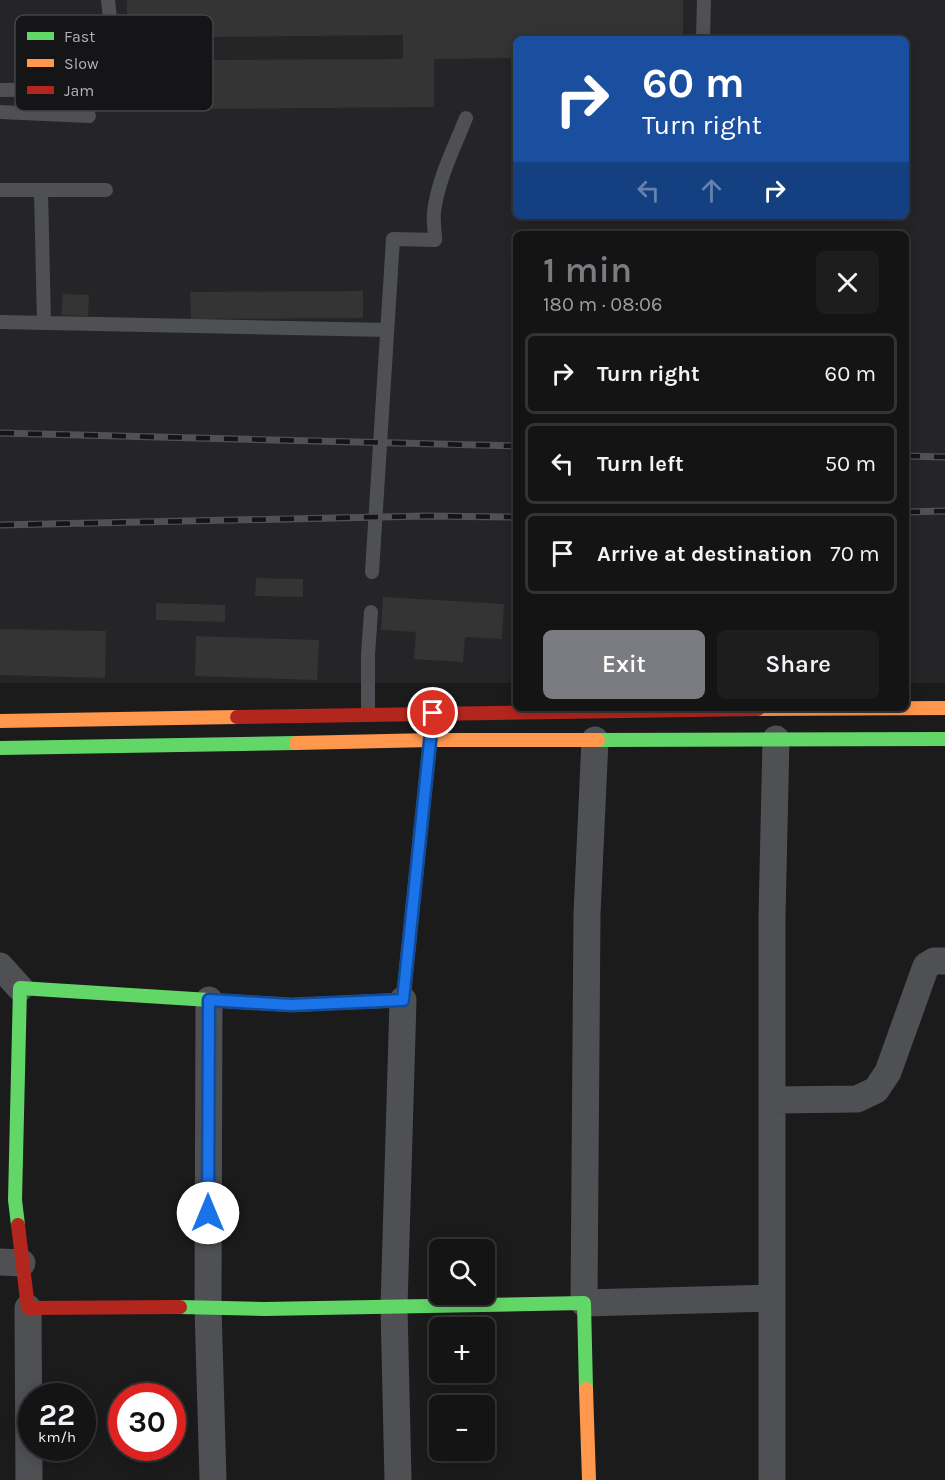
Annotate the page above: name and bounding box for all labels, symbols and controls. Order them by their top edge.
legend [15,15,213,111]
text: Fast [64,27,95,46]
text: Slow [64,54,99,73]
text: 60 m [642,58,745,108]
icon: right [543,60,621,138]
text: Jam [64,81,94,100]
text: Turn right [642,109,762,141]
icon: left [632,174,665,207]
icon: ahead [695,174,728,207]
icon: right [758,174,791,207]
text: 1 min [543,249,632,291]
button: close [816,251,879,314]
text: 180 m · 08:06 [543,293,662,316]
icon: right [546,357,579,390]
text: Turn right [597,361,700,387]
text: 60 m [825,361,876,387]
icon: left [546,447,579,480]
text: Turn left [597,451,684,477]
text: 50 m [825,451,876,477]
icon: arrive [546,537,579,570]
text: Arrive at destination [597,541,812,567]
text: 70 m [830,541,880,567]
button: Exit [543,630,705,699]
button: Share [717,630,879,699]
pin [407,687,458,738]
icon: arrive [416,696,449,729]
position arrow [176,1181,240,1245]
map controls [429,1239,495,1461]
button: search [429,1239,495,1305]
button: + [429,1317,495,1383]
speed limit sign: 30 [108,1383,186,1461]
button: − [429,1395,495,1461]
text: 22 [39,1397,75,1433]
text: km/h [38,1428,76,1446]

